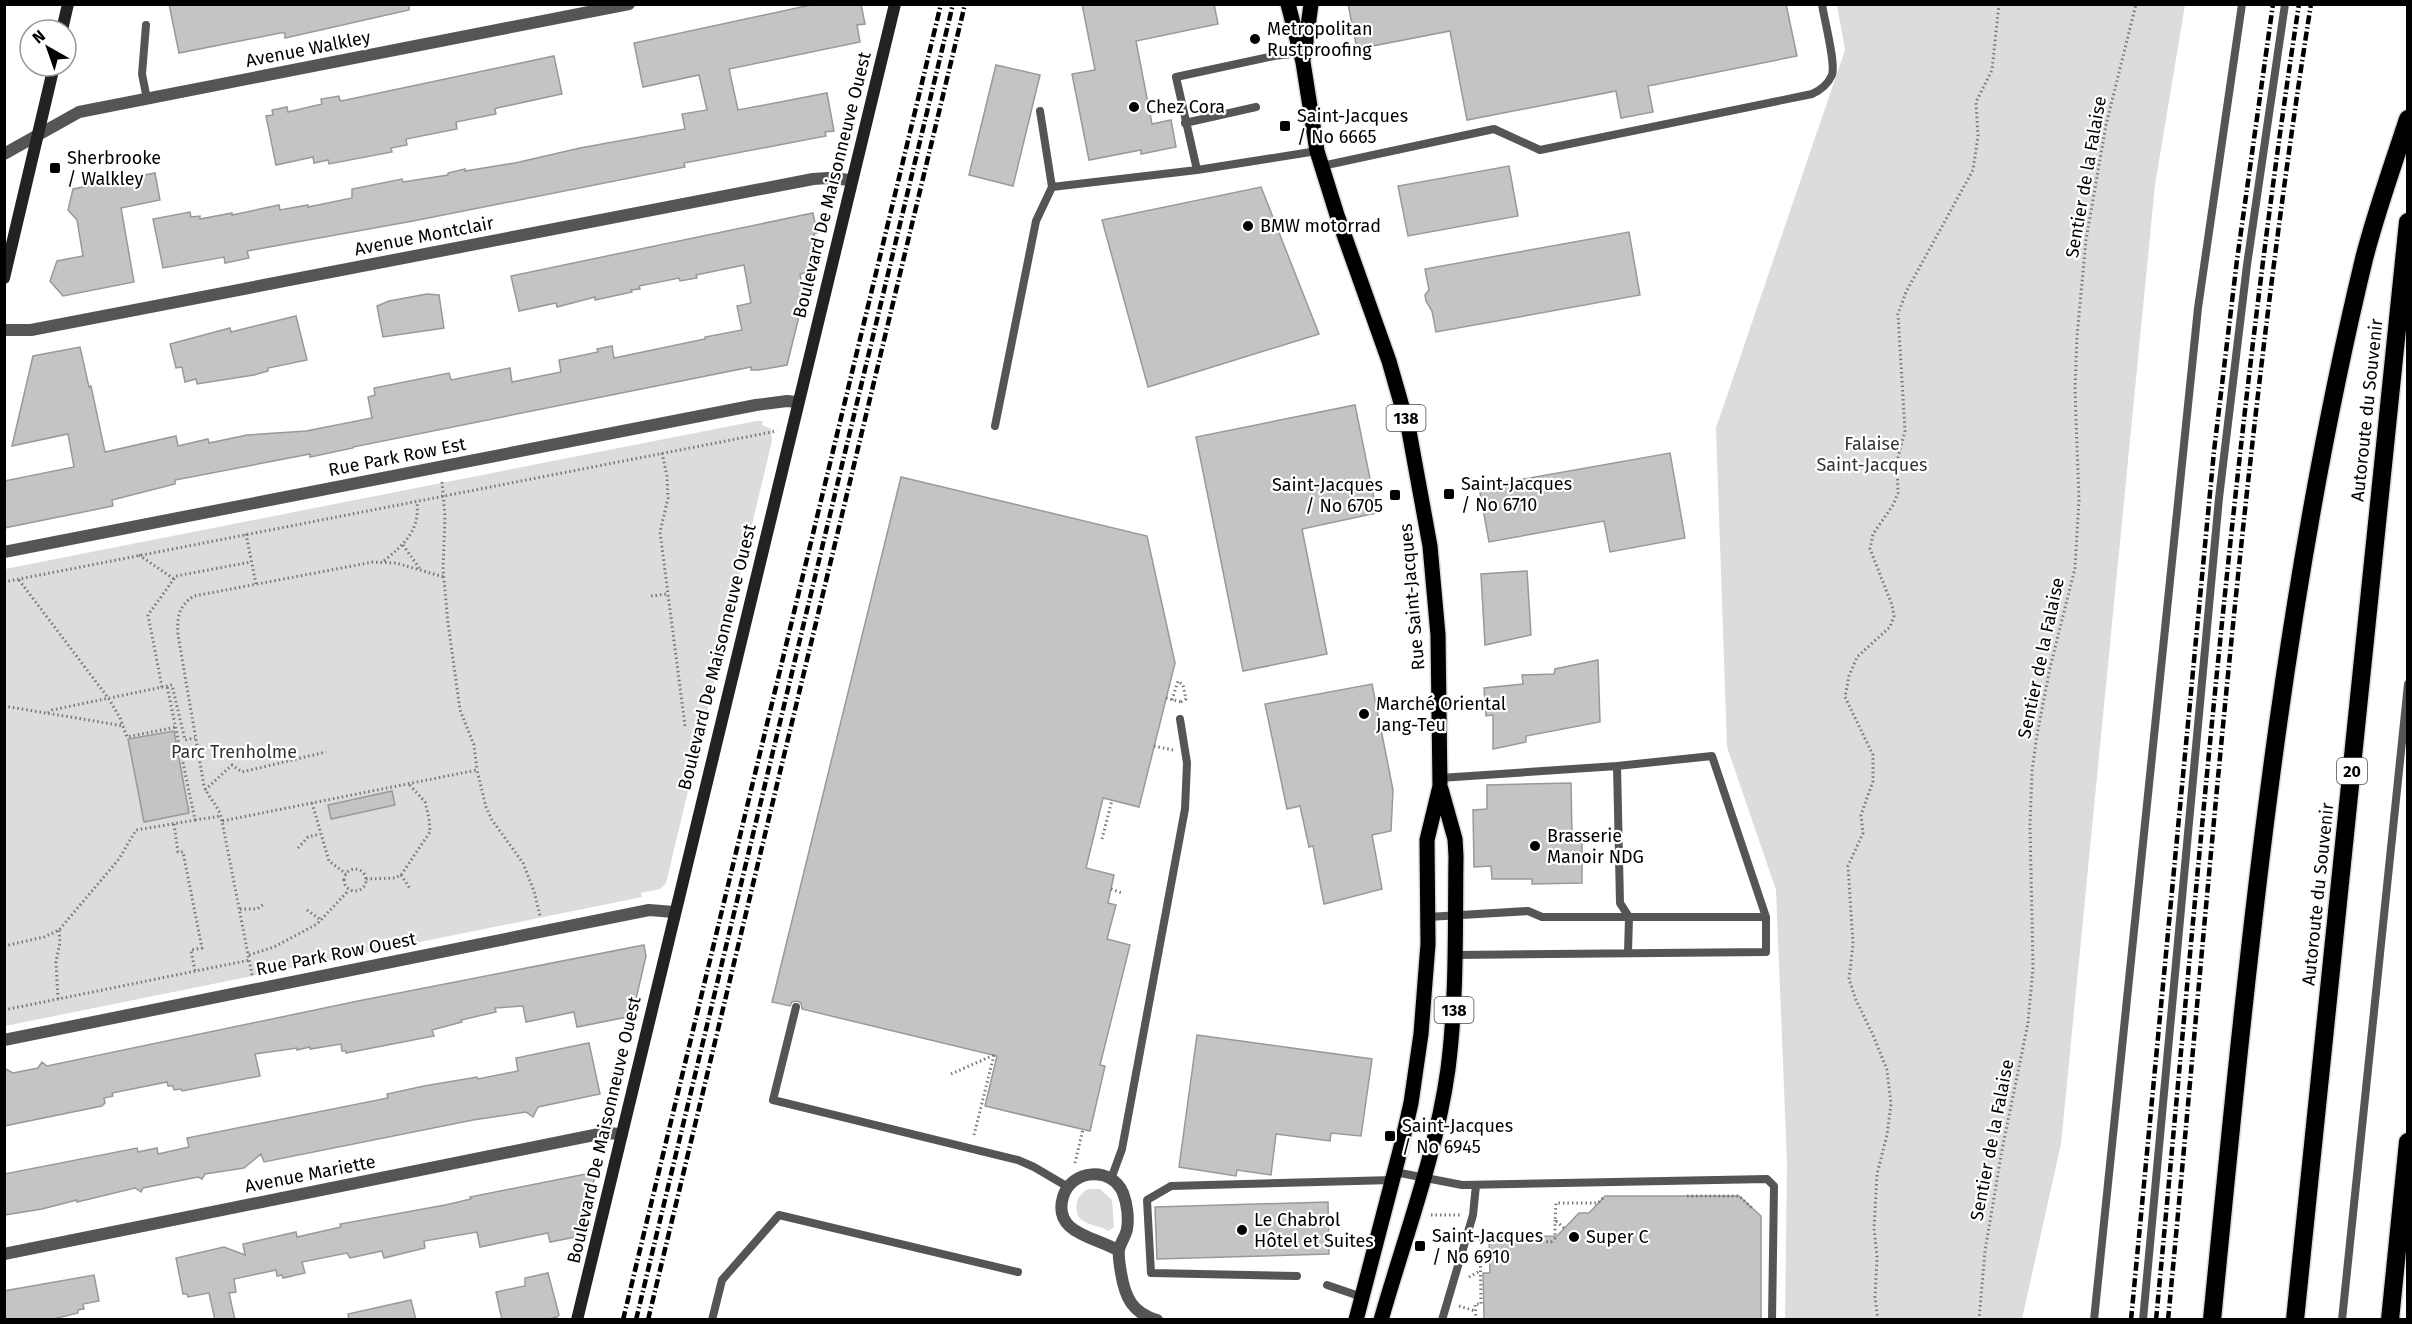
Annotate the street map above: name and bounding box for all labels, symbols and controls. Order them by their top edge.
north arrow [18,18,78,78]
place label: Metropolitan Rustproofing [1267,18,1373,61]
text: N [29,26,49,48]
street label: Avenue Walkley [244,26,372,72]
marker: Metropolitan Rustproofing [1248,32,1262,46]
street label: Boulevard De Maisonneuve Ouest [788,49,876,320]
street label: Sentier de la Falaise [2061,94,2111,260]
place label: Chez Cora [1146,96,1225,118]
marker: Chez Cora [1127,100,1141,114]
place label: Saint-Jacques / No 6665 [1297,105,1408,148]
marker: Saint-Jacques / No 6665 [1278,119,1292,133]
place label: Sherbrooke / Walkley [67,147,161,190]
marker: Sherbrooke / Walkley [48,161,62,175]
street label: Avenue Montclair [352,212,496,260]
place label: BMW motorrad [1260,215,1381,237]
marker: BMW motorrad [1241,219,1255,233]
street label: Autoroute du Souvenir [2346,317,2388,503]
road number: 138 [1386,405,1426,431]
street label: Rue Park Row Est [326,433,468,481]
park label: Falaise Saint-Jacques [1816,433,1928,476]
place label: Saint-Jacques / No 6710 [1461,473,1572,516]
place label: Saint-Jacques / No 6705 [1272,474,1383,517]
marker: Saint-Jacques / No 6710 [1442,487,1456,501]
marker: Saint-Jacques / No 6705 [1388,488,1402,502]
street label: Boulevard De Maisonneuve Ouest [673,521,761,792]
street label: Rue Saint-Jacques [1395,523,1429,671]
street label: Sentier de la Falaise [2013,576,2069,740]
place label: Marché Oriental Jang-Teu [1376,693,1506,736]
marker: Marché Oriental Jang-Teu [1357,707,1371,721]
park label: Parc Trenholme [171,741,297,763]
road number: 20 [2337,758,2367,784]
street label: Autoroute du Souvenir [2297,801,2339,987]
place label: Brasserie Manoir NDG [1547,825,1644,868]
marker: Brasserie Manoir NDG [1528,839,1542,853]
street label: Rue Park Row Ouest [254,928,418,980]
street label: Boulevard De Maisonneuve Ouest [563,994,646,1266]
road number: 138 [1434,997,1474,1023]
street label: Sentier de la Falaise [1966,1057,2018,1223]
place label: Saint-Jacques / No 6945 [1402,1115,1513,1158]
marker: Saint-Jacques / No 6945 [1383,1129,1397,1143]
street label: Avenue Mariette [243,1151,377,1197]
place label: Le Chabrol Hôtel et Suites [1254,1209,1374,1252]
marker: Le Chabrol Hôtel et Suites [1235,1223,1249,1237]
place label: Saint-Jacques / No 6910 [1432,1225,1543,1268]
place label: Super C [1586,1226,1649,1248]
marker: Super C [1567,1230,1581,1244]
marker: Saint-Jacques / No 6910 [1413,1239,1427,1253]

